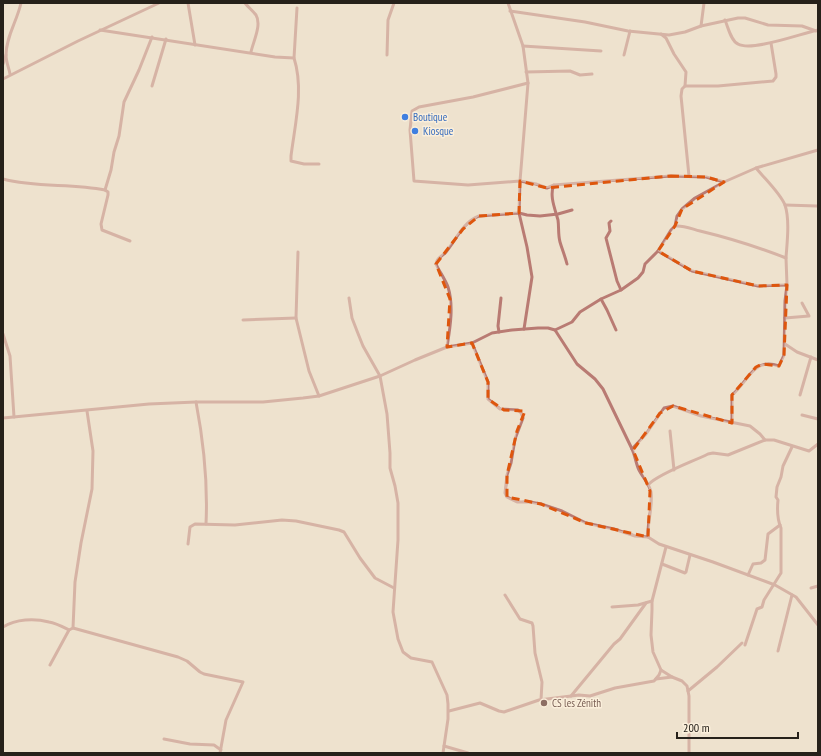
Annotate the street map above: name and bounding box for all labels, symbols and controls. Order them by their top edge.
place label: Boutique [413,110,448,124]
marker: Boutique [400,112,410,122]
place label: Kiosque [423,124,454,138]
marker: Kiosque [410,126,420,136]
place label: CS les Zénith [552,696,601,710]
marker: CS les Zénith [539,698,549,708]
scale bar [677,714,798,740]
text: 200 m [683,720,710,735]

